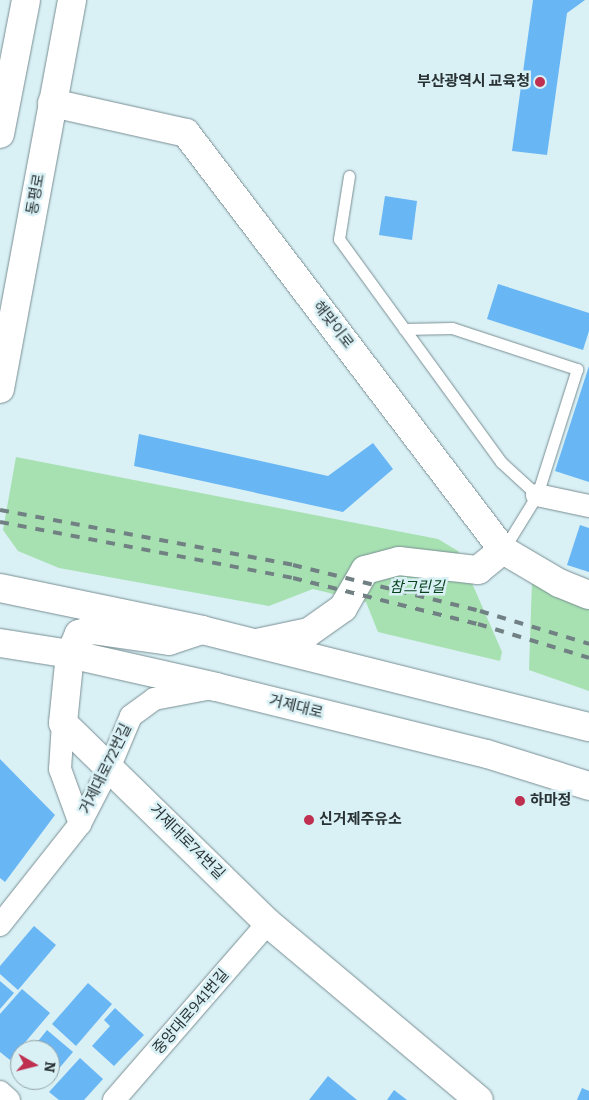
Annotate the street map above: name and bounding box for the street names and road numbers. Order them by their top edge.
street label: 동평로 [24,172,48,216]
street label: 해맞이로 [309,298,357,352]
street label: 거제대로 [267,692,325,722]
street label: 거제대로72번길 [76,721,136,817]
street label: 거제대로74번길 [146,801,228,883]
street label: 중앙대로941번길 [149,966,233,1058]

